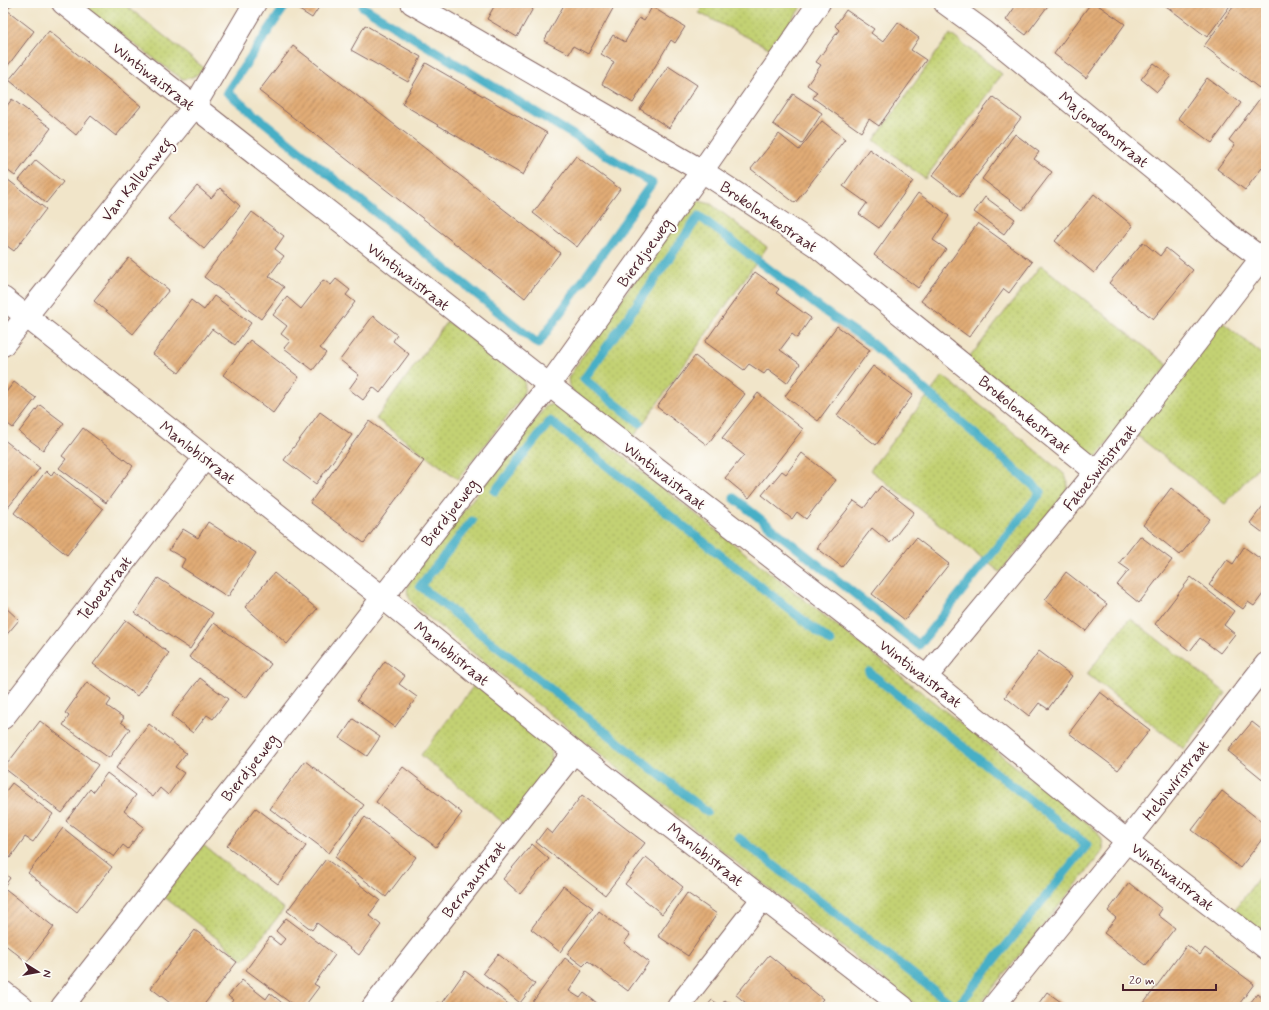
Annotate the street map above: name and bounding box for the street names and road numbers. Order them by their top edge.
street label: Wintiwaistraat [107,38,199,116]
street label: Majorodonstraat [1054,87,1152,173]
street label: Van Kallenweg [97,133,178,227]
street label: Brokolonkostraat [715,177,821,258]
street label: Bierdjoeweg [613,214,678,292]
street label: Wintiwaistraat [362,238,454,316]
street label: Brokolonkostraat [973,371,1075,459]
street label: Manlobistraat [155,417,240,490]
street label: Fatoeswitistraat [1059,420,1141,515]
street label: Wintiwaistraat [618,437,710,515]
street label: Bierdjoeweg [417,475,484,552]
street label: Teboestraat [73,552,137,626]
street label: Manlobistraat [409,617,493,691]
street label: Wintiwaistraat [874,635,966,713]
street label: Bierdjoeweg [217,730,284,807]
street label: Hebiwiristraat [1138,736,1214,826]
street label: Manlobistraat [663,819,748,892]
street label: Bernaustraat [438,837,511,923]
street label: Wintiwaistraat [1126,838,1218,916]

